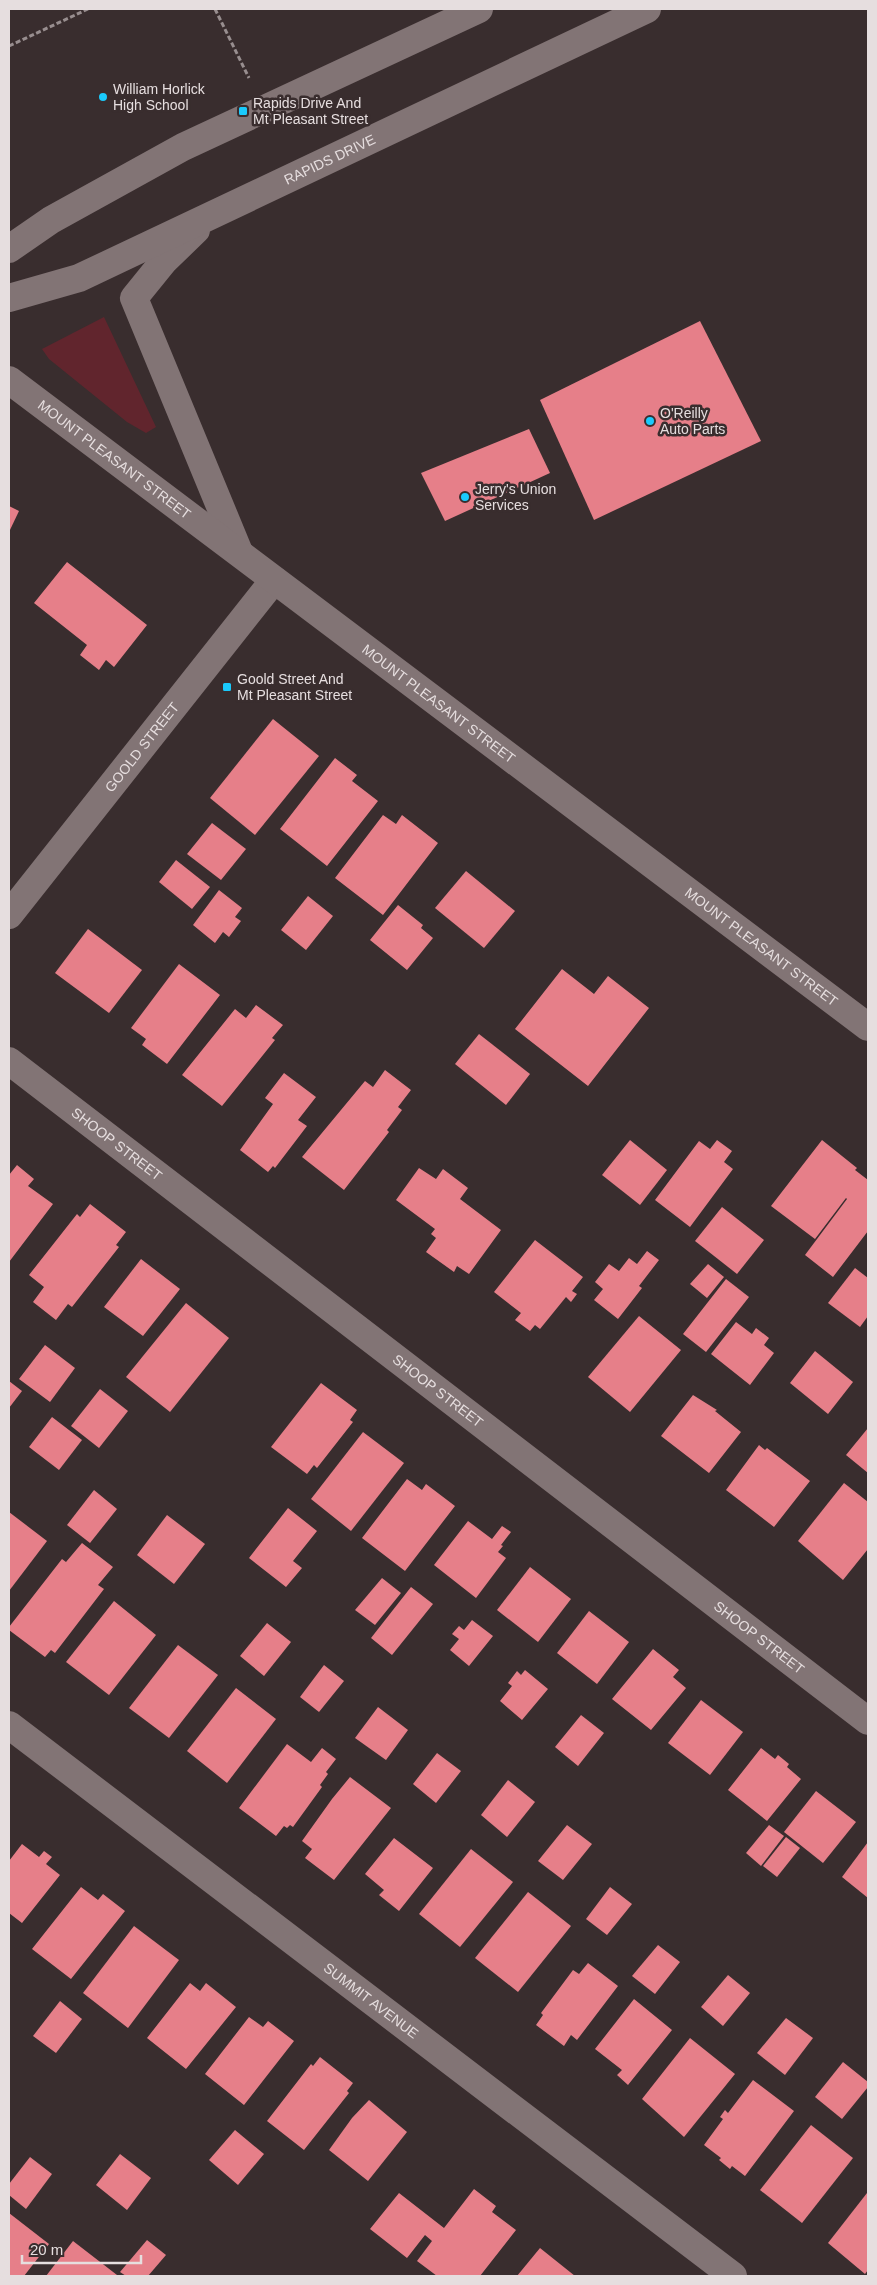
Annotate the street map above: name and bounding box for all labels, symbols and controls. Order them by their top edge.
place label: William Horlick High School [113,81,206,113]
marker: William Horlick High School [97,91,109,103]
place label: Rapids Drive And Mt Pleasant Street [253,95,368,127]
marker: Rapids Drive And Mt Pleasant Street [237,105,249,117]
street label: RAPIDS DRIVE [281,131,378,188]
street label: MOUNT PLEASANT STREET [35,397,194,522]
place label: O'Reilly Auto Parts [660,405,725,437]
marker: O'Reilly Auto Parts [644,415,656,427]
place label: Jerry's Union Services [475,481,556,513]
marker: Jerry's Union Services [459,491,471,503]
street label: MOUNT PLEASANT STREET [359,641,519,767]
place label: Goold Street And Mt Pleasant Street [237,671,352,703]
marker: Goold Street And Mt Pleasant Street [221,681,233,693]
street label: GOOLD STREET [101,699,182,795]
street label: MOUNT PLEASANT STREET [682,884,841,1010]
street label: SHOOP STREET [69,1104,165,1184]
street label: SHOOP STREET [390,1351,487,1431]
street label: SHOOP STREET [711,1598,808,1677]
street label: SUMMIT AVENUE [321,1959,422,2042]
scale bar [22,2232,141,2264]
text: 20 m [30,2241,63,2258]

